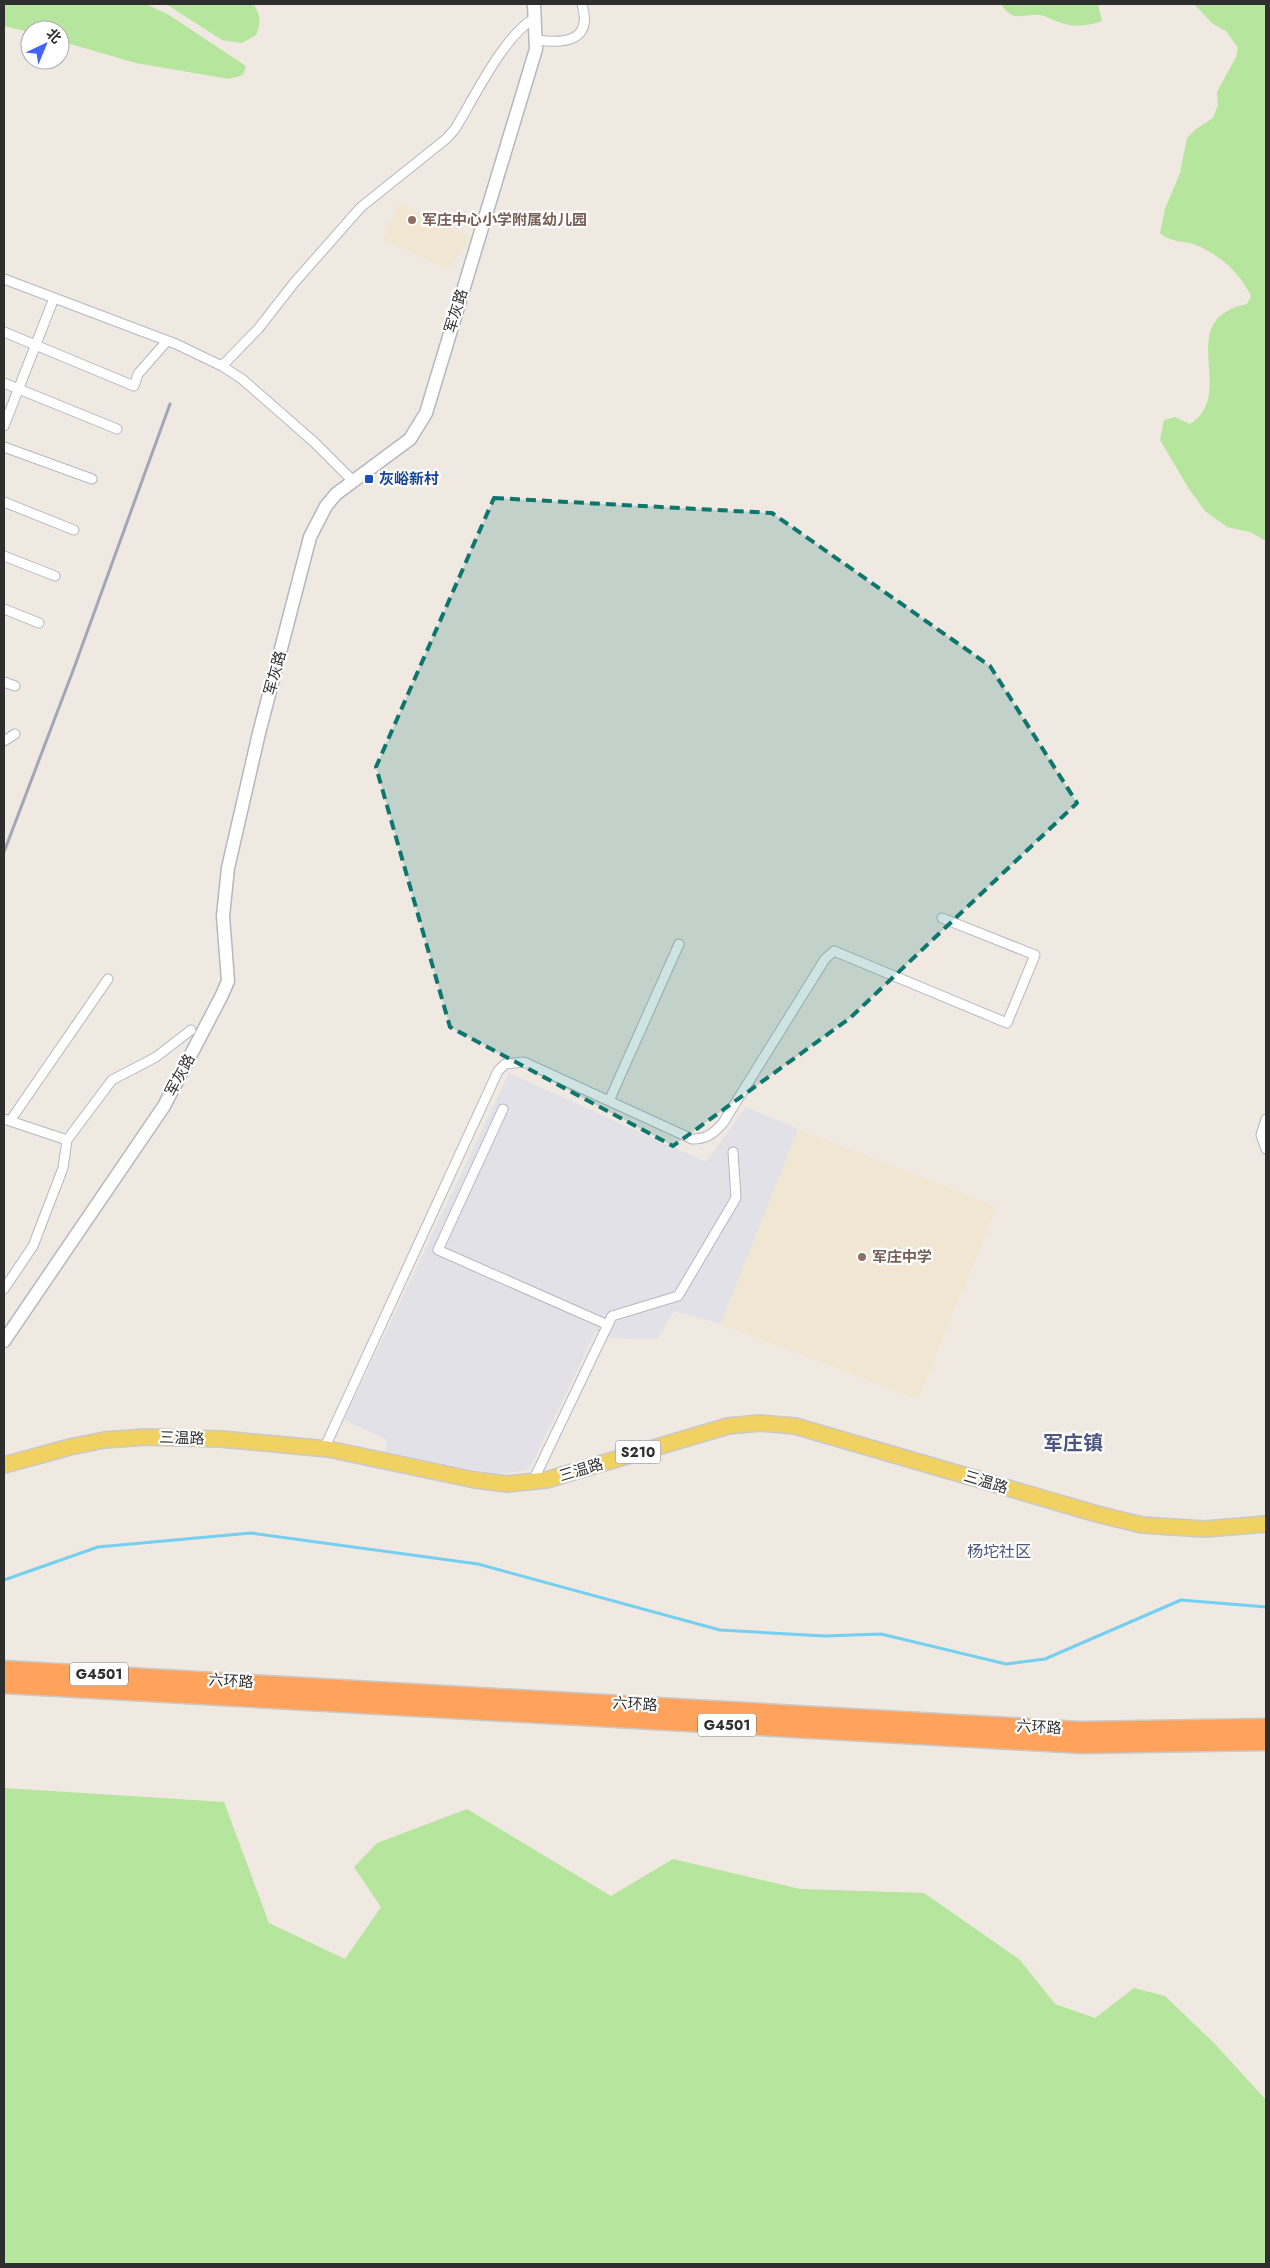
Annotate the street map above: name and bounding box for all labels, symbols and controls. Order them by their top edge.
north arrow [20,20,70,70]
text: 北 [42,24,66,48]
place label: 军庄中心小学附属幼儿园 [422,209,587,231]
marker: 军庄中心小学附属幼儿园 [406,214,418,226]
street label: 军灰路 [439,286,473,336]
place label: 灰峪新村 [379,468,439,490]
marker: 灰峪新村 [363,473,375,485]
street label: 军灰路 [259,648,291,698]
street label: 军灰路 [160,1050,200,1100]
place label: 军庄中学 [872,1246,932,1268]
marker: 军庄中学 [856,1251,868,1263]
street label: 三温路 [159,1426,205,1450]
district label: 军庄镇 [1043,1429,1103,1458]
road number: S210 [616,1440,660,1464]
street label: 三温路 [556,1453,606,1487]
street label: 三温路 [961,1465,1011,1499]
district label: 杨坨社区 [967,1540,1031,1563]
road number: G4501 [70,1662,128,1686]
street label: 六环路 [208,1669,254,1693]
street label: 六环路 [612,1692,658,1716]
road number: G4501 [698,1714,756,1736]
street label: 六环路 [1016,1715,1062,1739]

